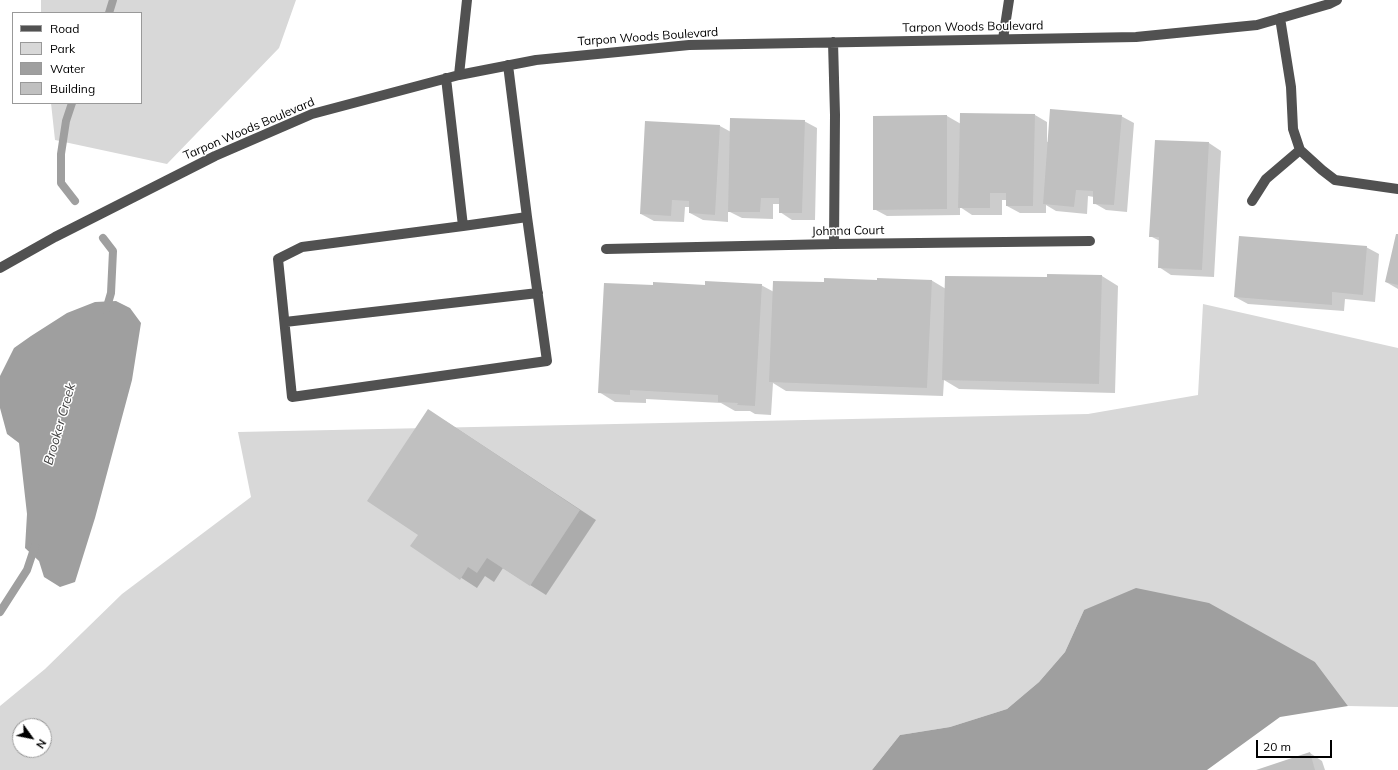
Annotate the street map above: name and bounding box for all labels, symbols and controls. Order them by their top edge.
legend [12,12,142,104]
street label: Tarpon Woods Boulevard [902,19,1044,35]
text: Road [50,21,79,36]
street label: Tarpon Woods Boulevard [577,25,719,49]
text: Park [50,41,75,56]
text: Water [50,61,85,76]
text: Building [50,81,95,96]
street label: Tarpon Woods Boulevard [181,95,317,163]
street label: Johnna Court [812,223,884,239]
water label: Brooker Creek [41,381,79,467]
north arrow [12,718,52,758]
scale bar [1258,732,1334,758]
text: N [33,737,49,751]
text: 20 m [1263,739,1291,754]

